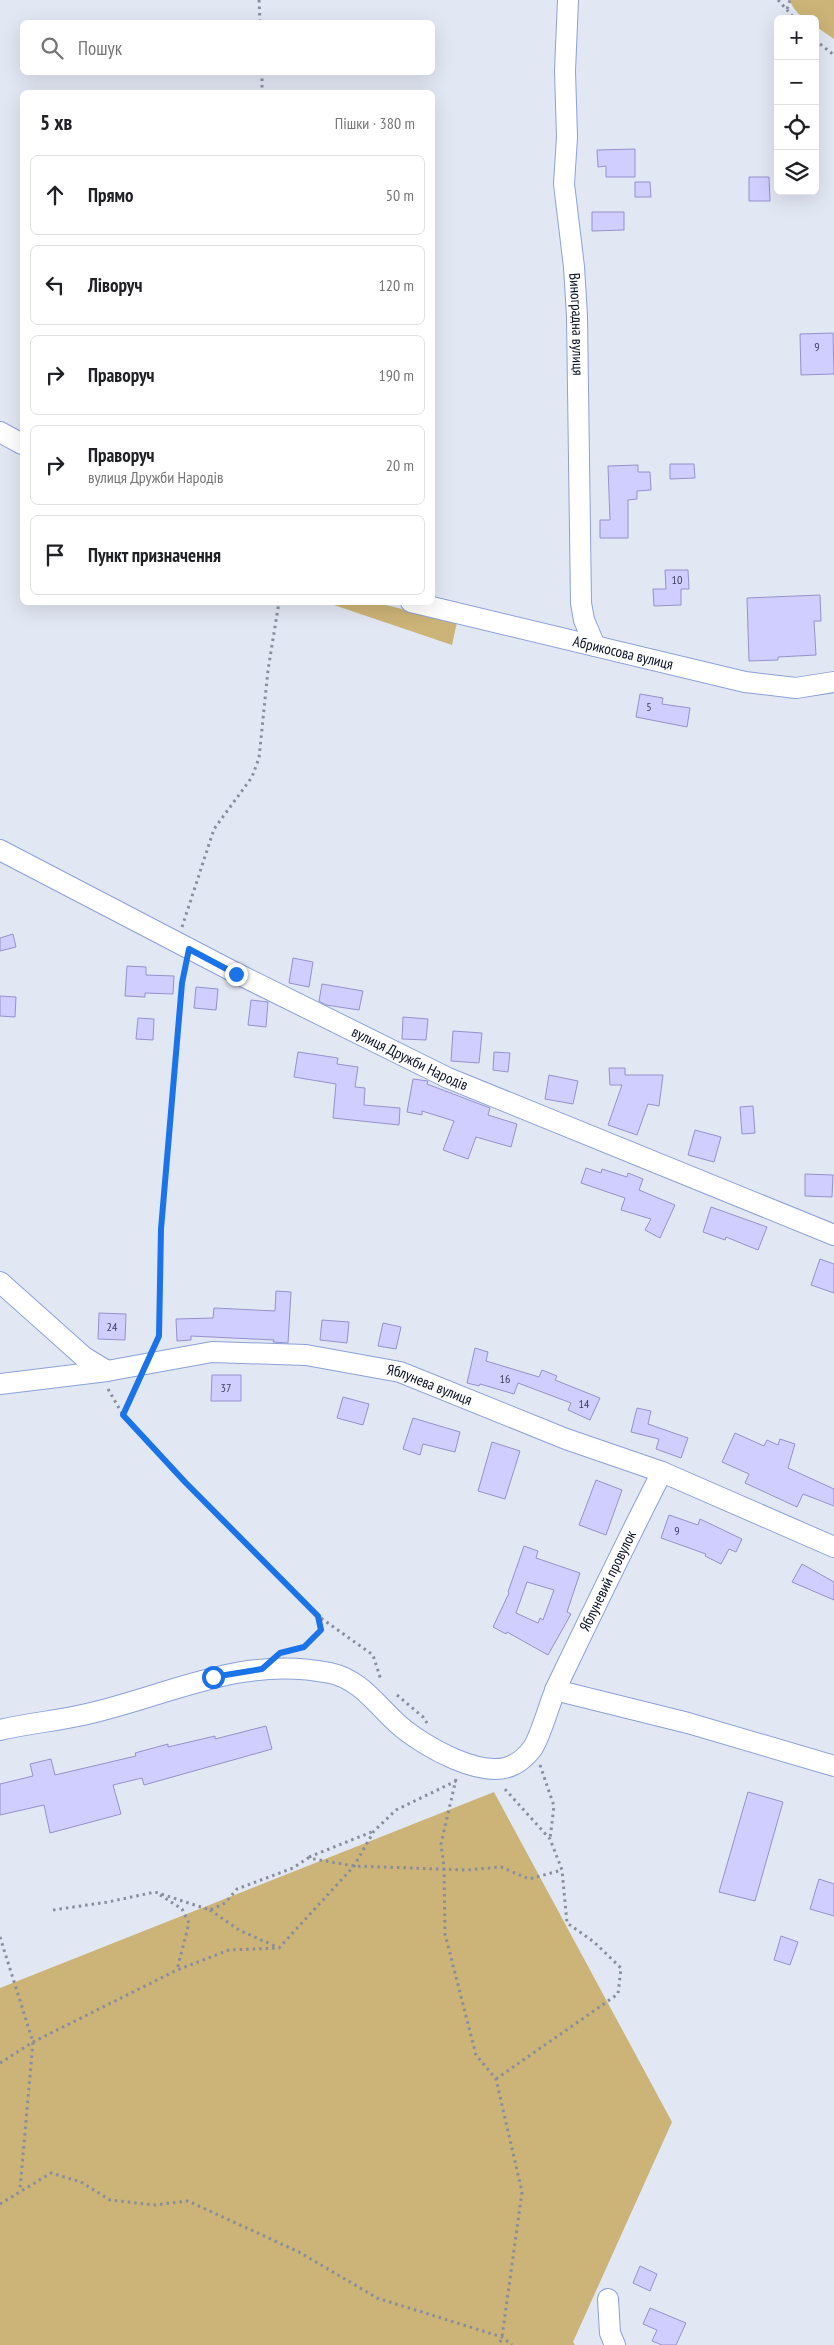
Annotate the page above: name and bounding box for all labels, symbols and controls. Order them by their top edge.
map controls [774,15,819,195]
button: + [774,15,819,60]
search box [20,20,435,75]
icon: search [38,34,66,62]
text: Пошук [78,36,122,60]
button: − [774,60,819,105]
button: locate [774,105,819,150]
text: 5 хв [40,109,72,136]
text: Пішки · 380 m [335,113,415,133]
button: layers [774,150,819,195]
icon: ahead [41,181,69,209]
text: Прямо [88,183,133,207]
text: 50 m [386,185,414,205]
icon: left [41,271,69,299]
street label: Виноградна вулиця [565,272,588,376]
text: Ліворуч [88,273,142,297]
text: 120 m [379,275,414,295]
house number: 9 [814,339,820,354]
icon: right [41,361,69,389]
text: Праворуч [88,363,155,387]
text: 190 m [379,365,414,385]
text: Праворуч [88,443,155,467]
icon: right [41,451,69,479]
text: 20 m [386,455,414,475]
text: вулиця Дружби Народів [88,467,223,487]
icon: arrive [41,541,69,569]
text: Пункт призначення [88,543,221,567]
house number: 10 [672,572,682,587]
street label: Абрикосова вулиця [571,631,675,673]
house number: 5 [646,699,652,714]
route end [225,963,248,986]
street label: вулиця Дружби Народів [349,1022,471,1094]
house number: 24 [107,1319,118,1334]
street label: Яблунева вулиця [386,1360,475,1409]
house number: 16 [500,1371,510,1386]
house number: 37 [221,1380,231,1395]
house number: 14 [579,1396,590,1411]
house number: 9 [674,1523,680,1538]
street label: Яблуневий провулок [575,1527,640,1634]
route start [202,1666,225,1689]

